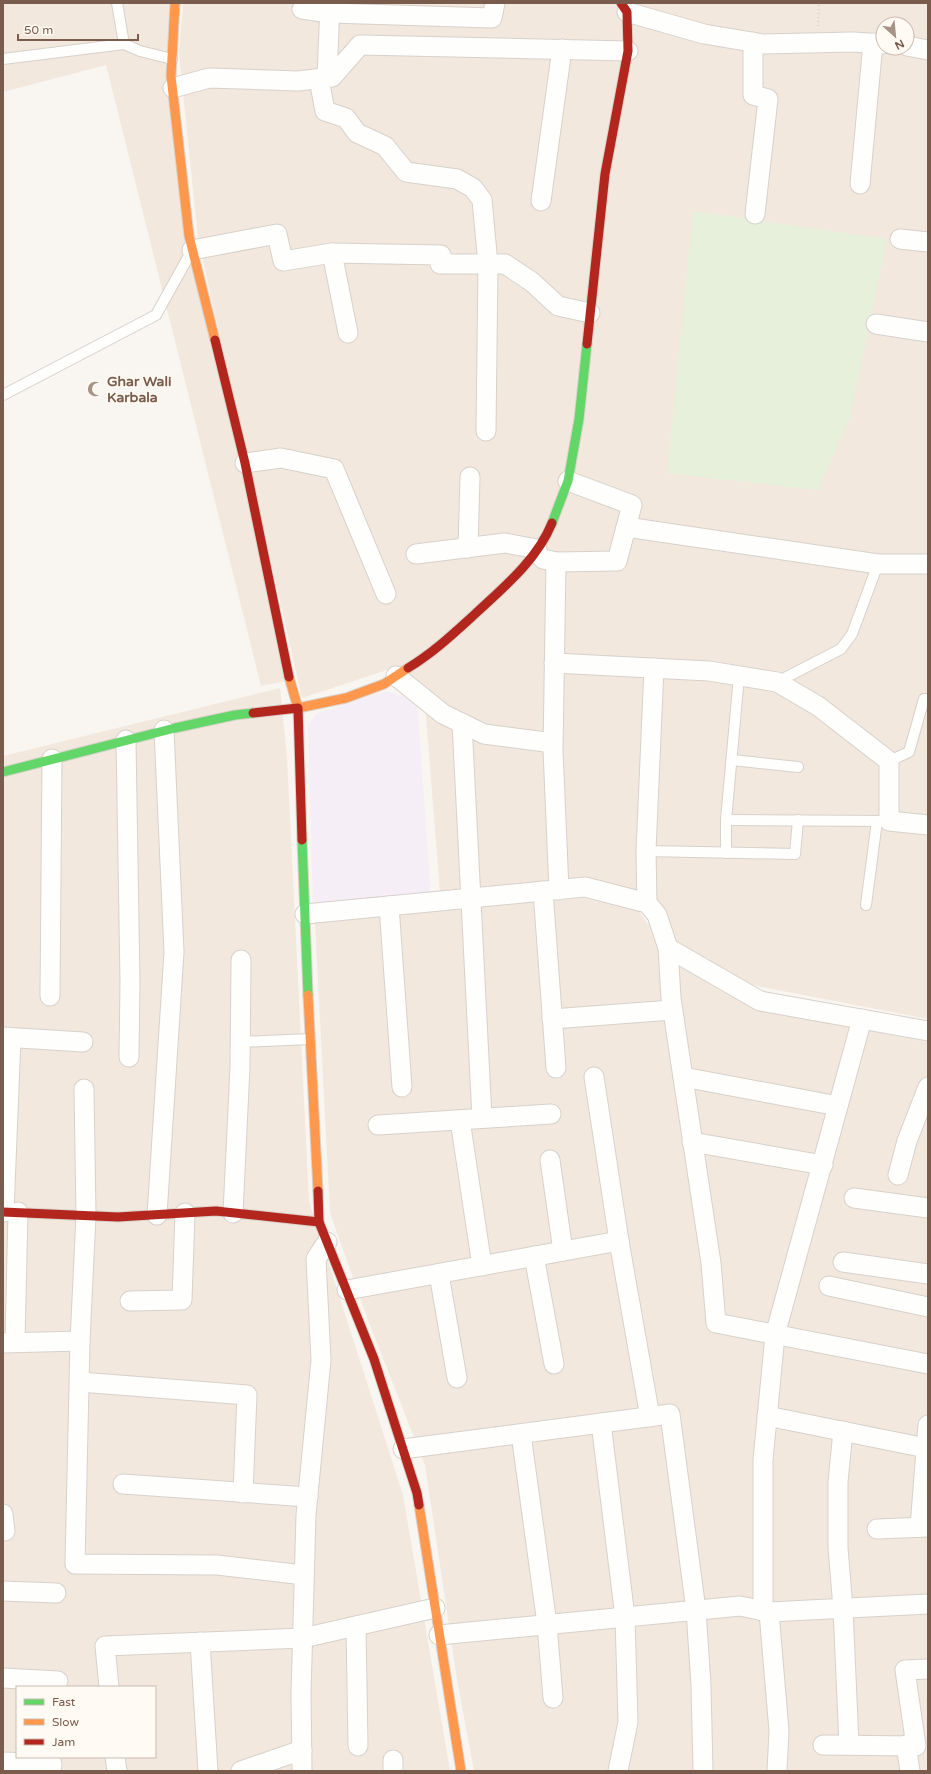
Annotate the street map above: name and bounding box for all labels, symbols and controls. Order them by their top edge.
scale bar [18,16,138,42]
north arrow [875,16,915,56]
text: 50 m [24,23,53,37]
text: N [892,37,906,52]
place label: Ghar Wali Karbala [107,373,171,406]
mosque icon: Ghar Wali Karbala [86,380,104,398]
legend [16,1686,156,1758]
text: Fast [52,1695,76,1709]
text: Slow [52,1715,79,1729]
text: Jam [52,1735,75,1749]

